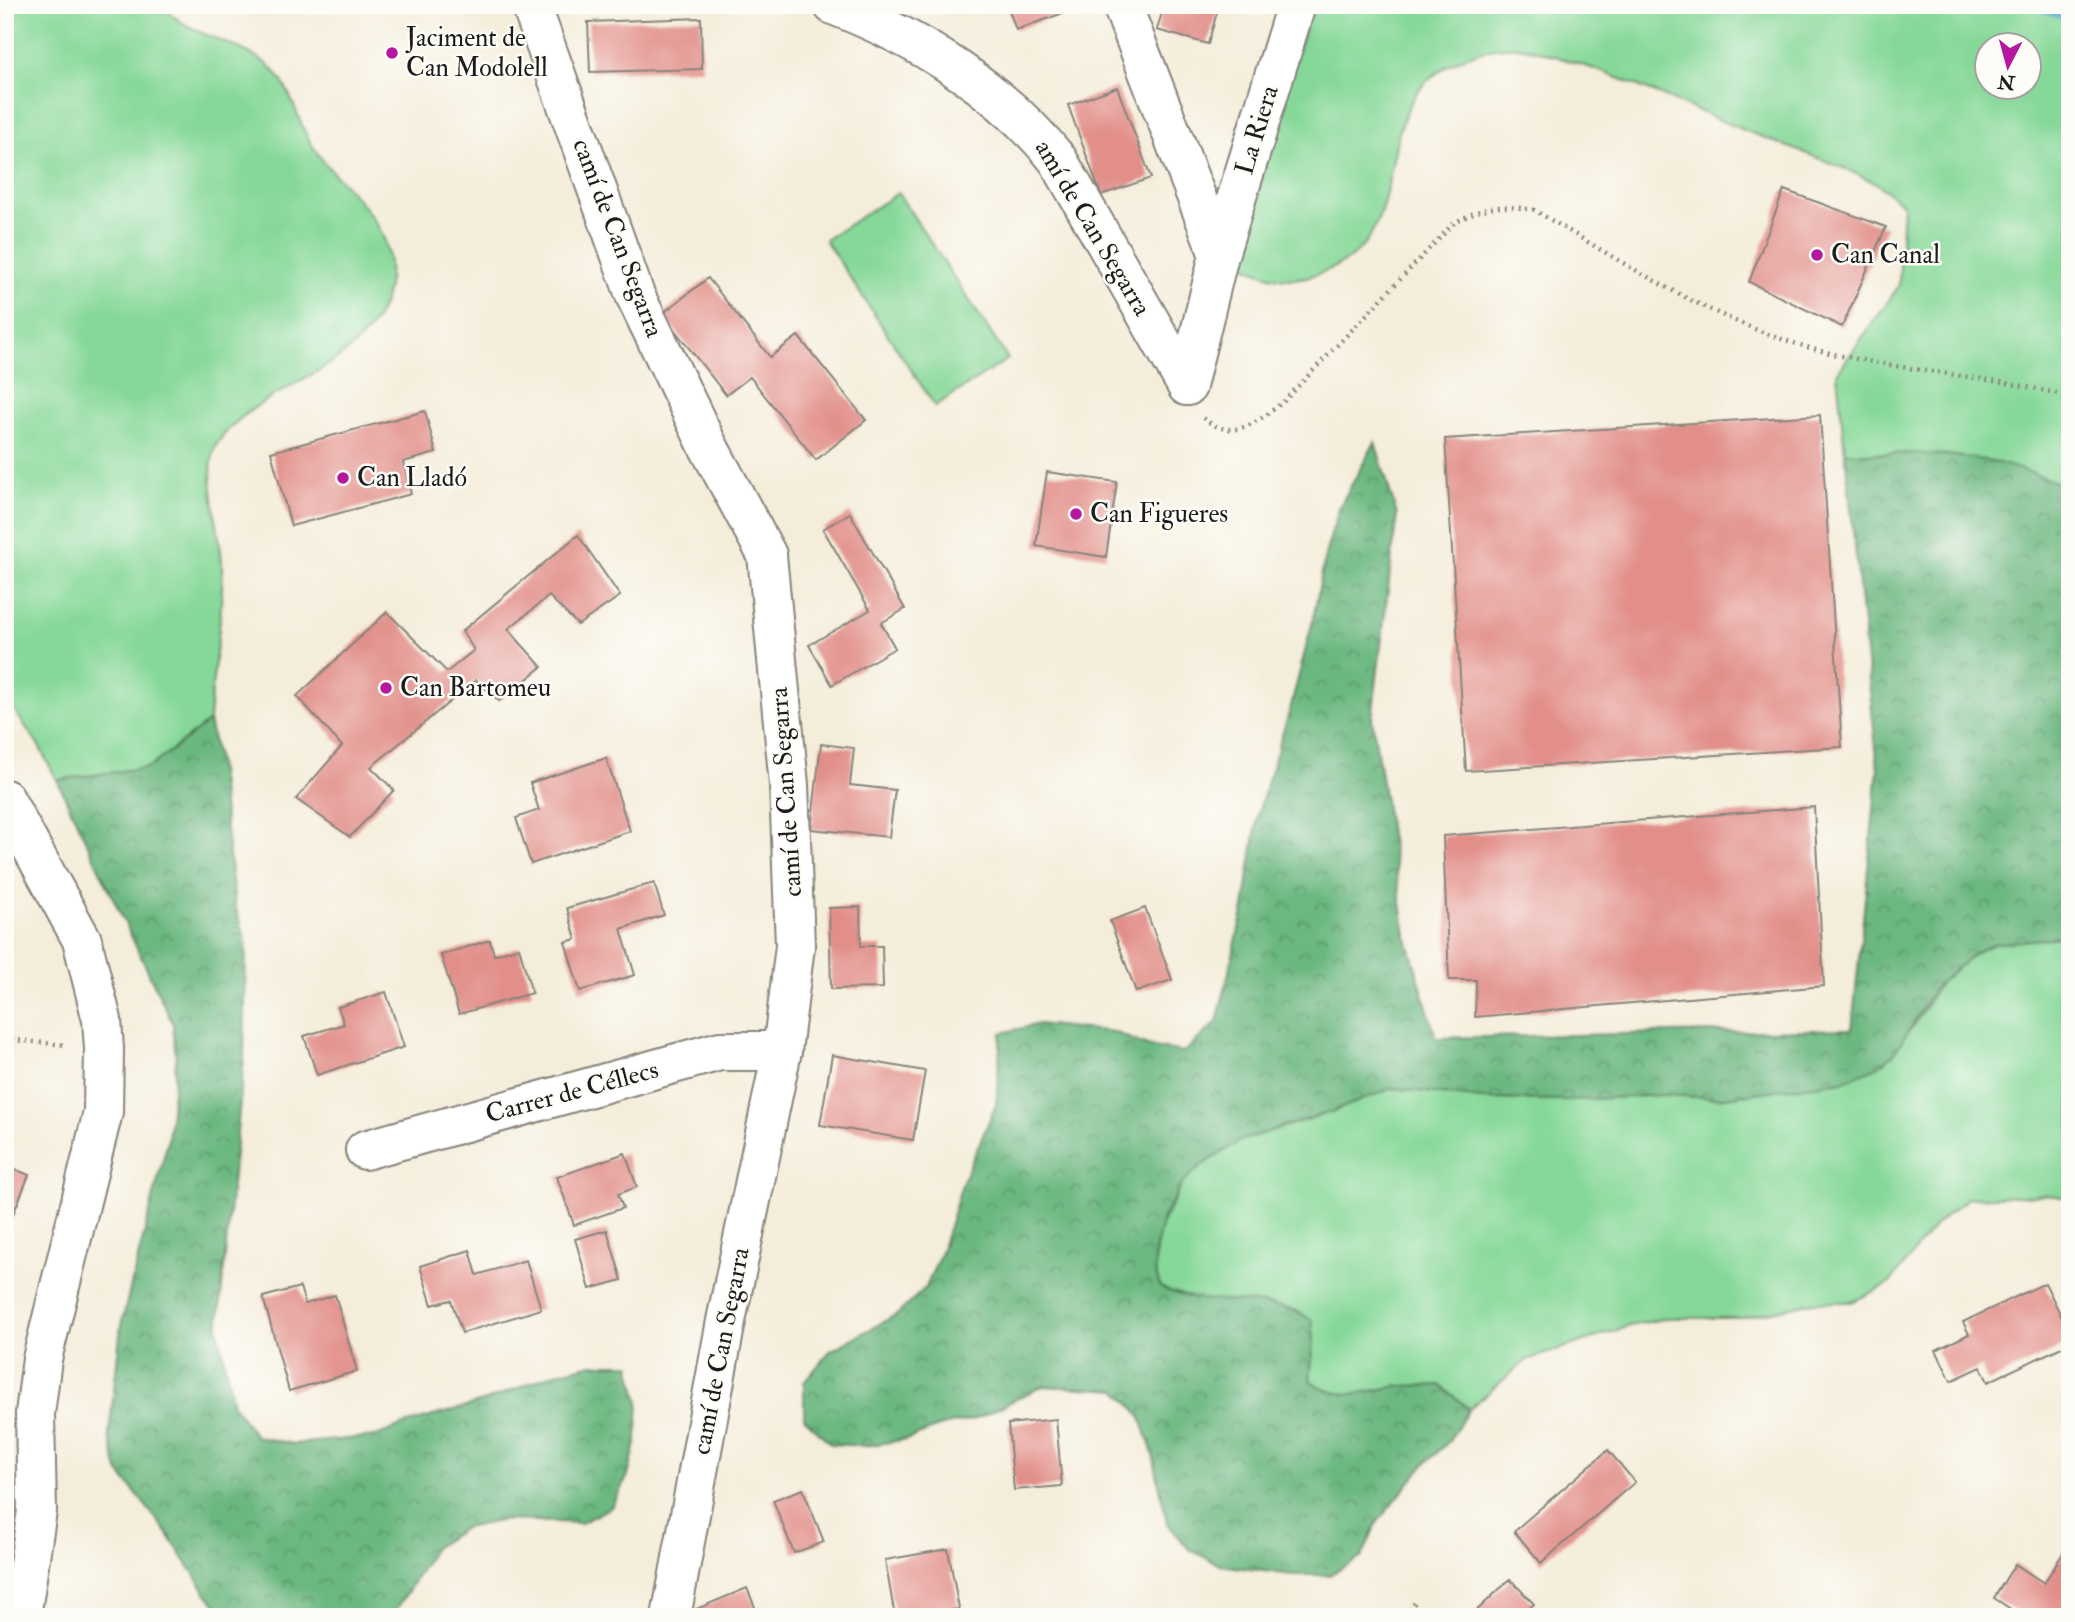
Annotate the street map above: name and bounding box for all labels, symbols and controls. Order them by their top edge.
place label: Jaciment de Can Modolell [405,22,548,84]
north arrow [1974,32,2044,102]
marker: Jaciment de Can Modolell [384,45,400,61]
text: N [1996,69,2017,95]
street label: La Riera [1228,81,1286,179]
street label: camí de Can Segarra [565,134,671,342]
street label: amí de Can Segarra [1028,134,1158,322]
place label: Can Canal [1831,239,1940,271]
marker: Can Canal [1809,247,1825,263]
place label: Can Lladó [357,462,467,494]
marker: Can Lladó [335,470,351,486]
place label: Can Figueres [1090,498,1228,530]
marker: Can Figueres [1068,506,1084,522]
place label: Can Bartomeu [400,672,551,704]
marker: Can Bartomeu [378,680,394,696]
street label: camí de Can Segarra [763,686,809,898]
street label: Carrer de Céllecs [482,1054,662,1130]
street label: camí de Can Segarra [685,1244,757,1457]

